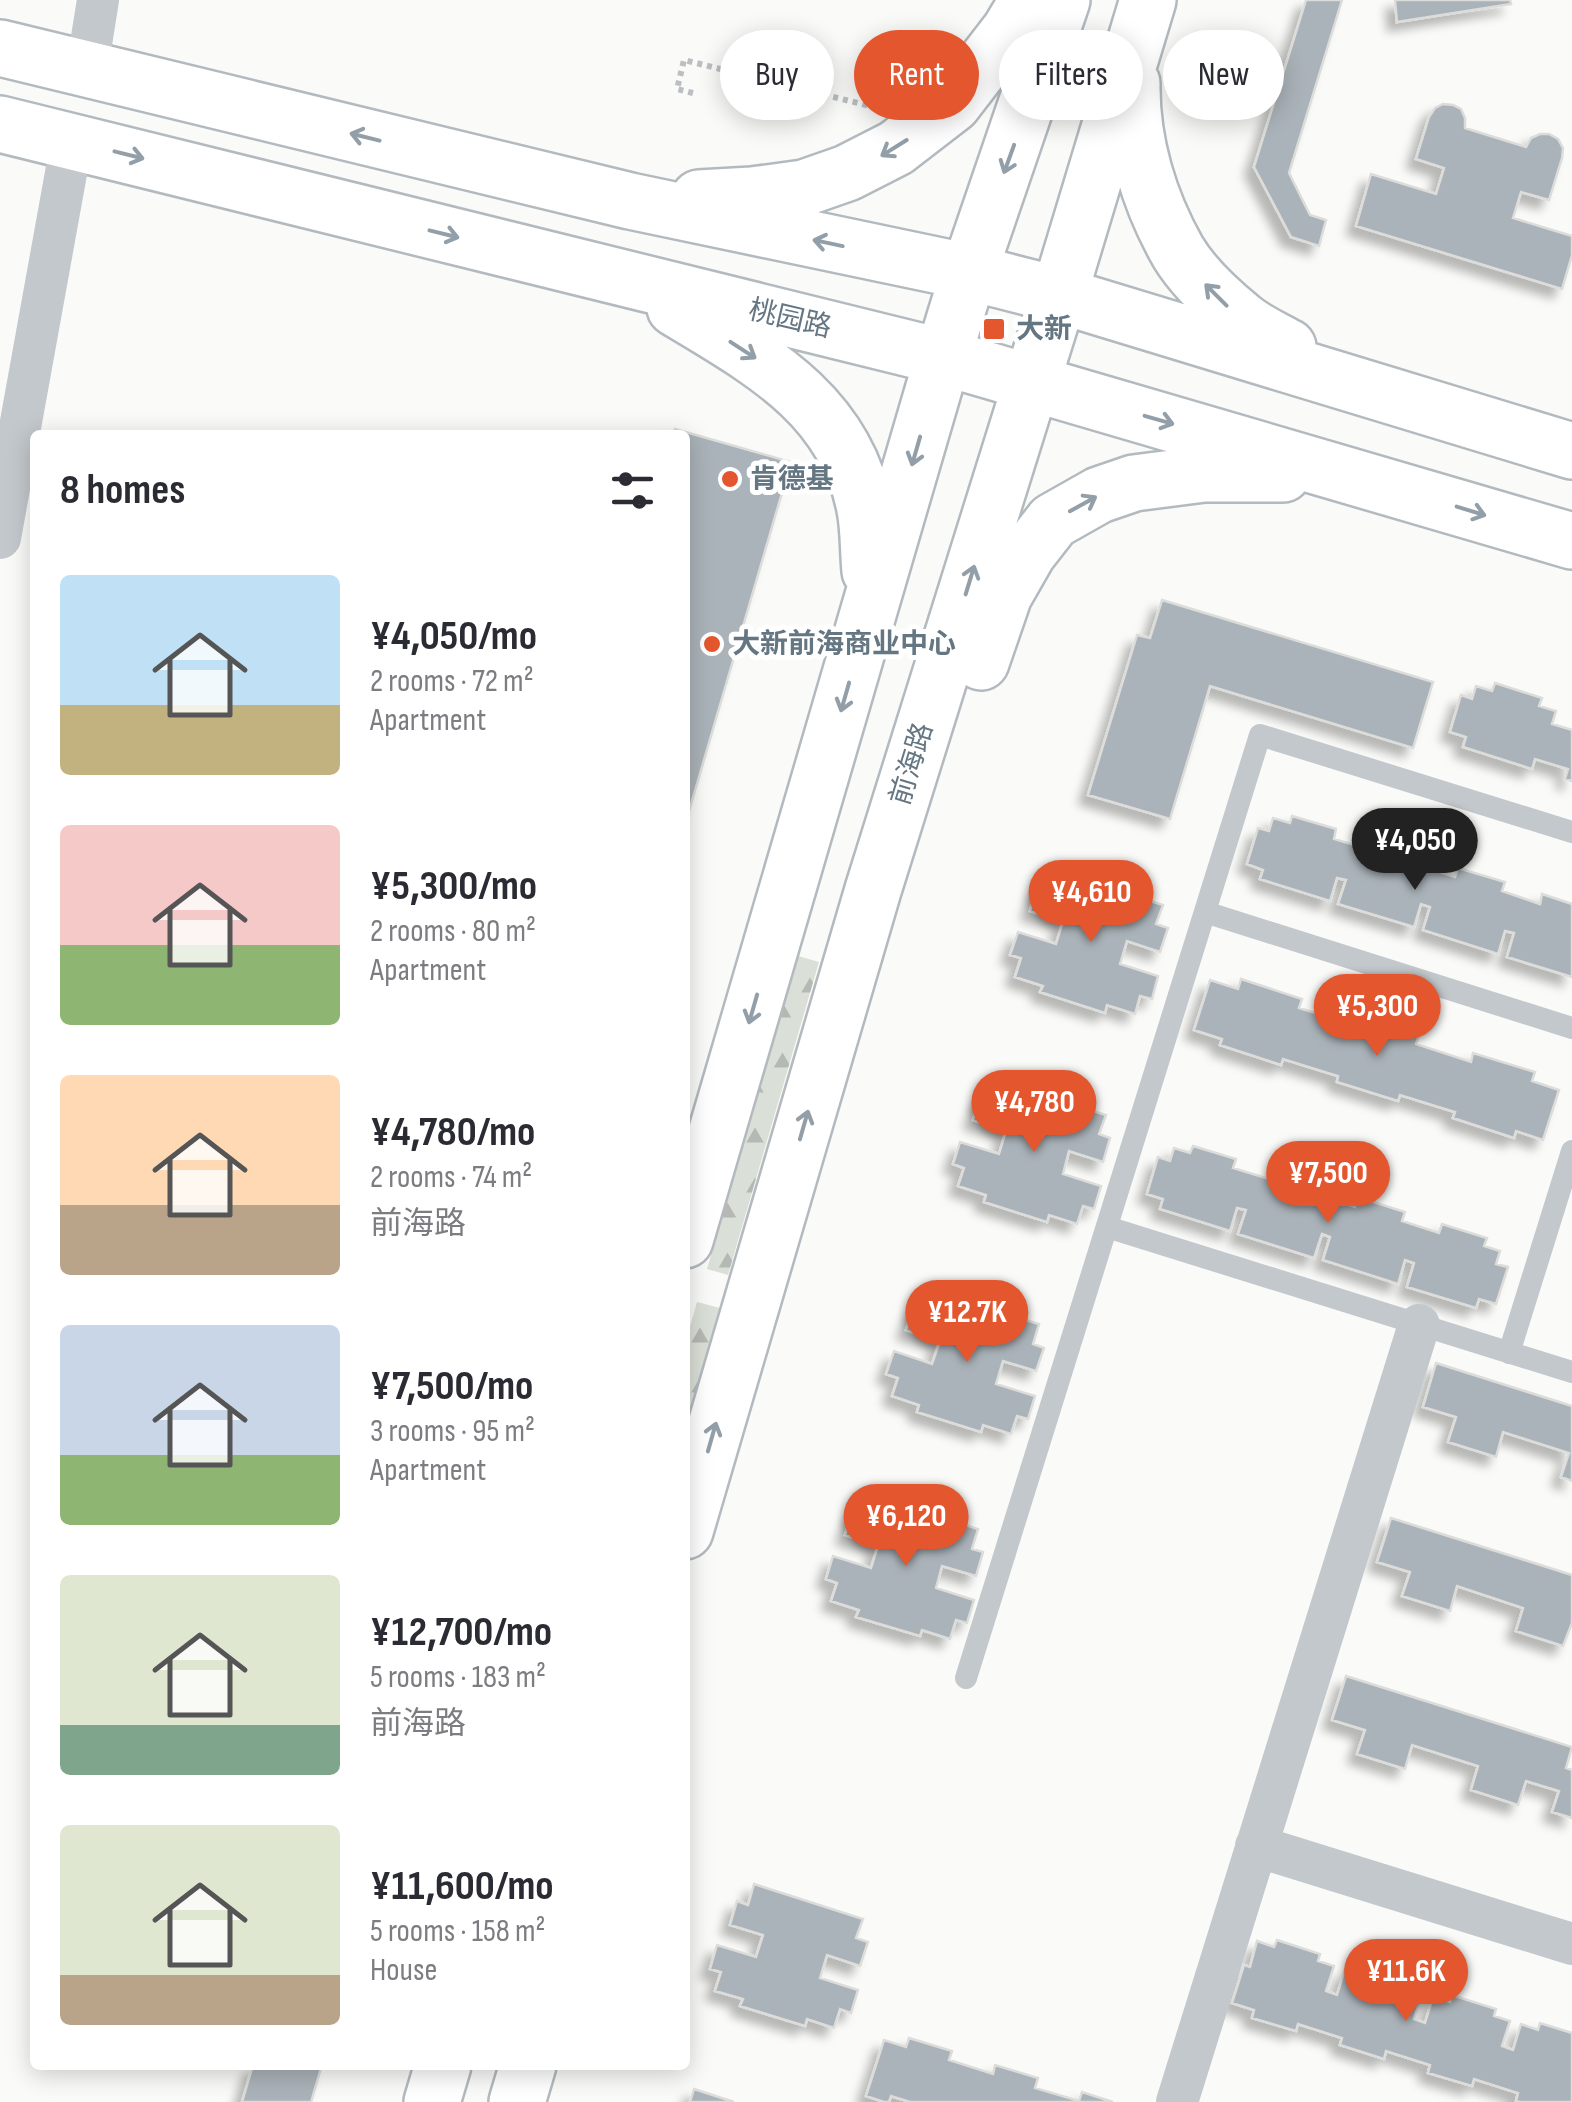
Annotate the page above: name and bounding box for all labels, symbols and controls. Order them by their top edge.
chip: Buy [720,30,834,120]
chip: Rent [854,30,979,120]
chip: Filters [999,30,1143,120]
chip: New [1163,30,1284,120]
one-way arrow [350,127,382,145]
one-way arrow [880,138,909,158]
one-way arrow [999,143,1017,174]
one-way arrow [112,147,144,165]
one-way arrow [427,226,459,244]
one-way arrow [813,232,845,251]
one-way arrow [1204,283,1228,307]
street label: 桃园路 [745,293,835,345]
place label: 大新 [1016,313,1072,346]
marker: 大新 [981,316,1007,342]
one-way arrow [728,339,756,360]
one-way arrow [1143,411,1174,430]
one-way arrow [906,435,924,466]
icon: filters [605,463,660,518]
place label: 肯德基 [750,463,834,496]
text: 8 homes [60,465,185,516]
marker: 肯德基 [719,468,741,490]
one-way arrow [1068,493,1097,513]
one-way arrow [1454,503,1486,521]
one-way arrow [962,565,980,596]
text: ¥4,050/mo [370,611,537,662]
icon: home [140,615,260,735]
place label: 大新前海商业中心 [732,628,956,661]
marker: 大新前海商业中心 [701,633,723,655]
text: 2 rooms · 72 m² [370,662,534,701]
one-way arrow [835,681,853,713]
text: Apartment [370,701,486,740]
street label: 前海路 [884,719,940,809]
pin: ¥4,050 [1334,808,1496,893]
text: ¥4,050 [1374,821,1456,860]
pin: ¥4,610 [1010,860,1172,945]
text: ¥5,300/mo [370,861,537,912]
icon: home [140,865,260,985]
text: ¥4,610 [1051,873,1131,912]
text: 2 rooms · 80 m² [370,912,536,951]
text: Apartment [370,951,486,990]
pin: ¥5,300 [1296,974,1458,1059]
text: ¥5,300 [1336,987,1418,1026]
one-way arrow [743,993,761,1024]
pin: ¥4,780 [953,1070,1115,1155]
text: ¥4,780 [993,1083,1075,1122]
text: ¥4,780/mo [370,1107,535,1158]
one-way arrow [796,1110,814,1141]
icon: home [140,1115,260,1235]
pin: ¥7,500 [1247,1141,1409,1226]
text: ¥7,500 [1288,1154,1368,1193]
text: 2 rooms · 74 m² [370,1158,532,1197]
text: 前海路 [370,1205,466,1244]
pin: ¥12.7K [886,1280,1048,1365]
text: ¥12.7K [927,1293,1007,1332]
text: ¥7,500/mo [370,1361,533,1412]
icon: home [140,1365,260,1485]
text: 3 rooms · 95 m² [370,1412,535,1451]
one-way arrow [704,1422,723,1453]
text: Apartment [370,1451,486,1490]
pin: ¥6,120 [825,1484,987,1569]
text: ¥6,120 [866,1497,946,1536]
text: ¥12,700/mo [370,1607,552,1658]
icon: home [140,1615,260,1735]
text: 5 rooms · 183 m² [370,1658,546,1697]
text: 前海路 [370,1705,466,1744]
text: ¥11,600/mo [370,1861,554,1912]
icon: home [140,1865,260,1985]
text: 5 rooms · 158 m² [370,1912,545,1951]
pin: ¥11.6K [1325,1939,1487,2024]
text: House [370,1951,437,1990]
text: ¥11.6K [1366,1952,1446,1991]

